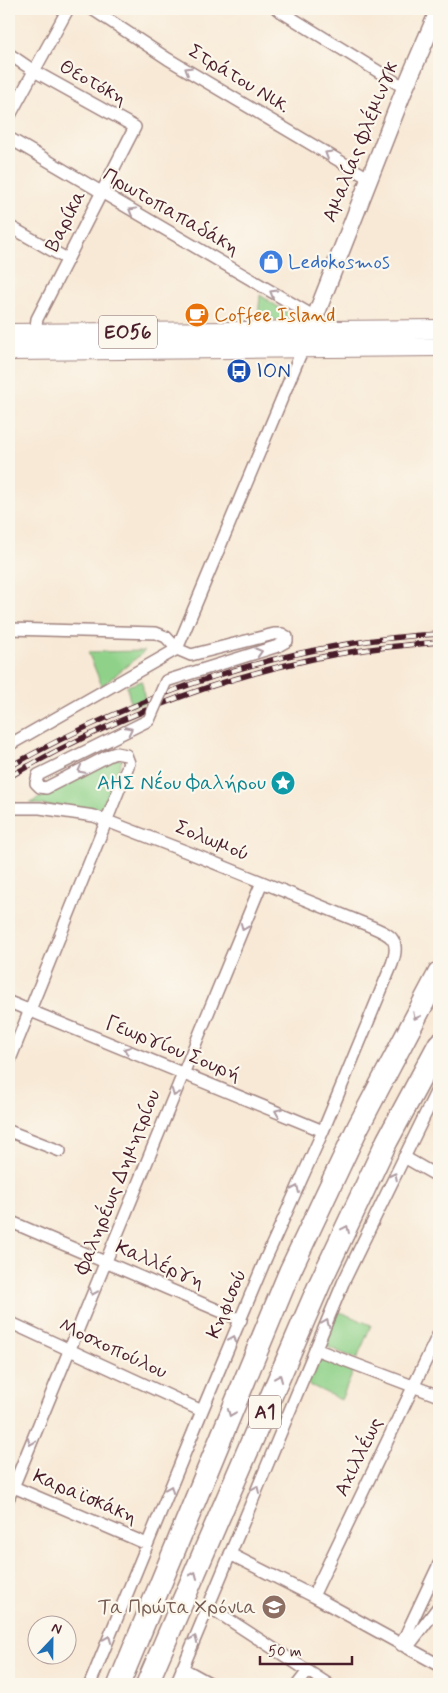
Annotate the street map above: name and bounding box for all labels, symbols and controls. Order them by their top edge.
street label: Στράτου Νικ. [183,38,295,120]
street label: Θεοτόκη [54,53,132,113]
street label: Αμαλίας Φλέμινγκ [316,58,406,226]
one-way arrow [185,67,194,77]
one-way arrow [324,150,333,160]
street label: Πρωτοπαπαδάκη [98,162,244,262]
street label: Βαρίκα [39,185,93,256]
one-way arrow [129,207,138,217]
shop icon: Ledokosmos [258,249,284,275]
place label: Ledokosmos [288,249,390,276]
one-way arrow [269,289,278,299]
cafe icon: Coffee Island [184,302,210,328]
place label: Coffee Island [214,302,335,329]
road number: ΕΟ56 [99,316,157,348]
bus stop icon: ΙΟΝ [226,358,252,384]
place label: ΙΟΝ [256,358,291,385]
one-way arrow [254,648,263,658]
one-way arrow [124,726,133,736]
one-way arrow [78,764,87,774]
place label: ΑΗΣ Νέου Φαλήρου [97,770,266,797]
place icon: ΑΗΣ Νέου Φαλήρου [270,770,296,796]
street label: Σολωμού [171,814,253,868]
one-way arrow [239,922,250,931]
street label: Γεωργίου Σουρή [101,1010,245,1088]
one-way arrow [413,1011,423,1020]
one-way arrow [123,1046,132,1057]
street label: Φαληρέως Δημητρίου [68,1086,167,1279]
one-way arrow [171,1088,181,1097]
one-way arrow [274,1108,283,1118]
one-way arrow [388,1172,398,1181]
one-way arrow [290,1185,301,1194]
one-way arrow [339,1226,349,1235]
street label: Καλλέργη [111,1234,209,1296]
street label: Κηφισού [200,1265,254,1343]
one-way arrow [89,1287,100,1296]
street label: Μοσχοπούλου [54,1312,172,1386]
one-way arrow [319,1319,330,1328]
one-way arrow [226,1335,237,1344]
one-way arrow [273,1374,284,1383]
road number: Α1 [249,1395,281,1428]
one-way arrow [227,1408,238,1417]
street label: Αχιλλέως [328,1413,390,1501]
one-way arrow [27,1437,38,1446]
street label: Καραϊσκάκη [29,1463,141,1531]
one-way arrow [164,1485,174,1493]
one-way arrow [250,1485,261,1494]
one-way arrow [188,1571,199,1580]
place label: Τα Πρώτα Χρόνια [98,1594,256,1621]
school or university icon: Τα Πρώτα Χρόνια [261,1594,287,1620]
north arrow [28,1616,78,1666]
text: N [49,1619,64,1639]
scale bar [260,1633,353,1665]
one-way arrow [102,1635,113,1644]
one-way arrow [188,1635,198,1644]
text: 50 m [268,1642,302,1662]

